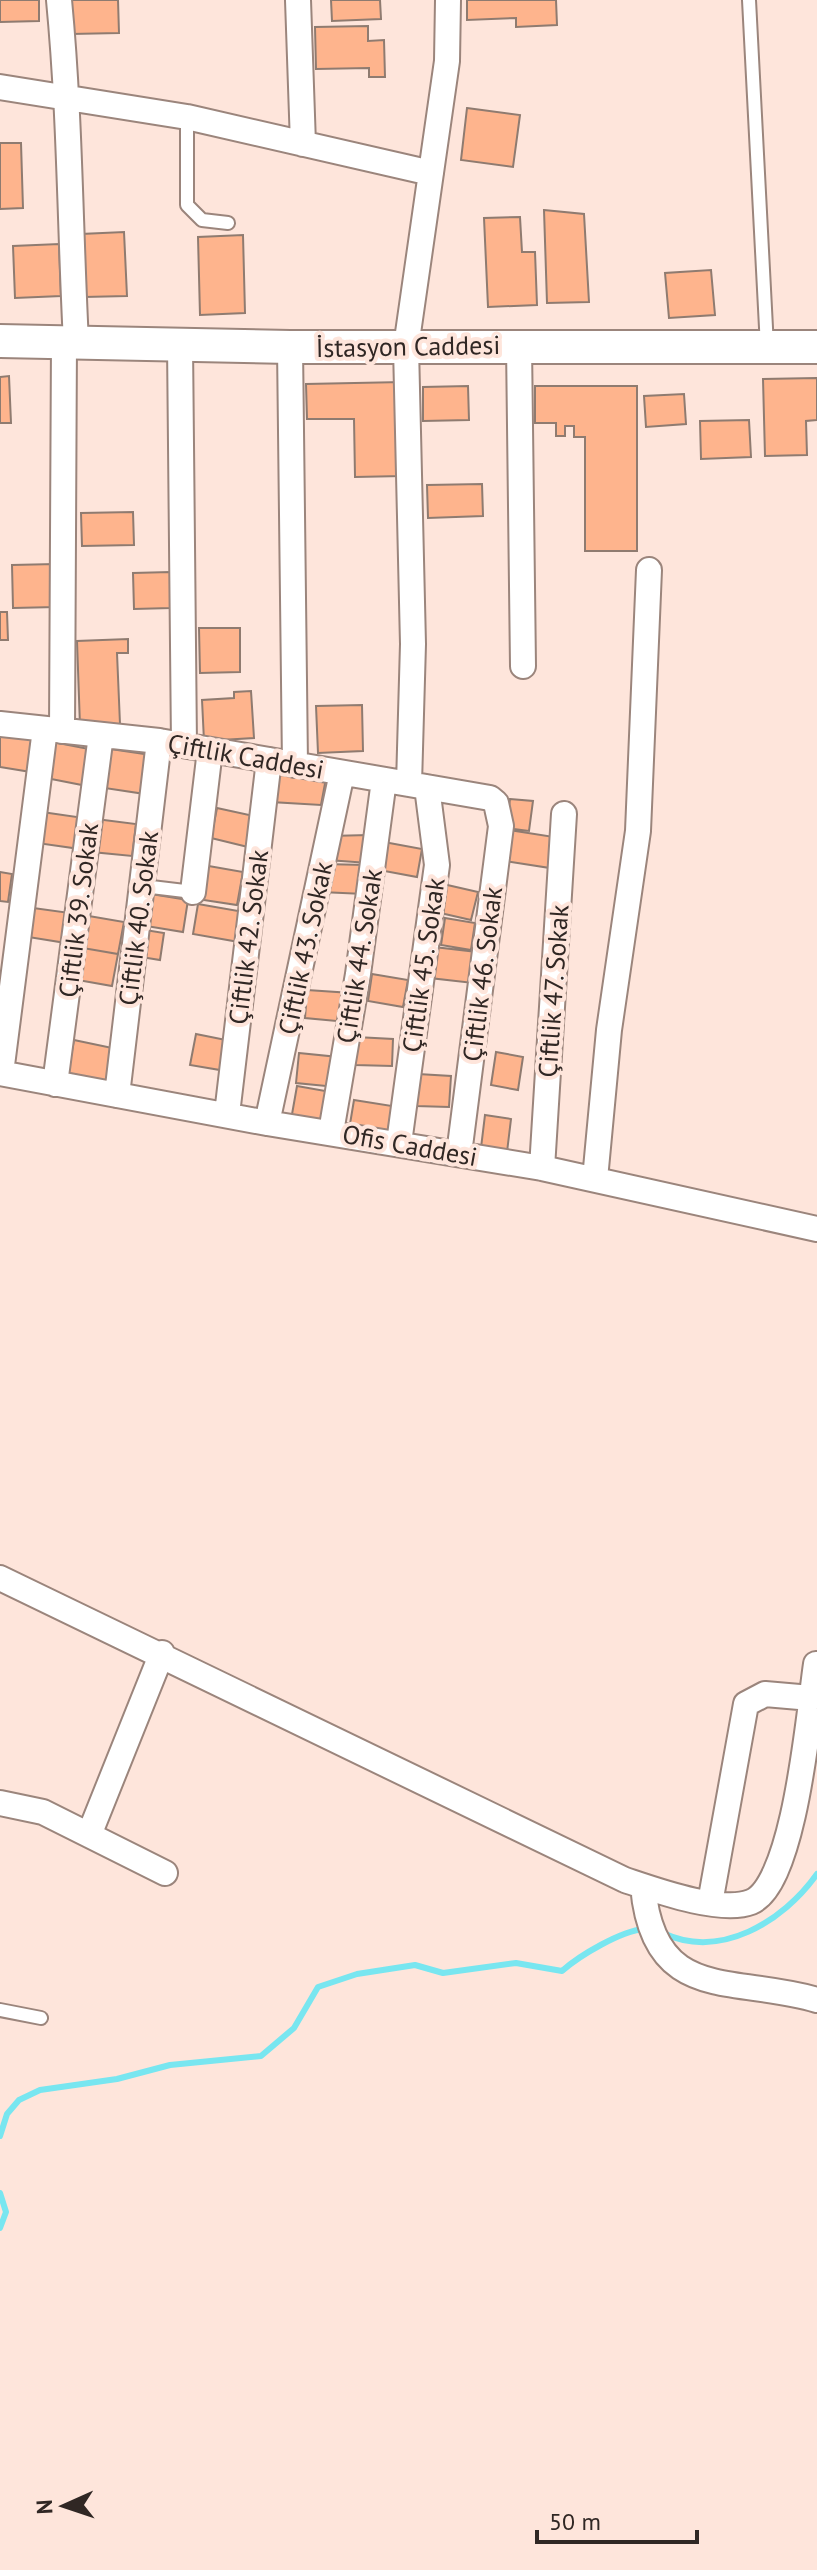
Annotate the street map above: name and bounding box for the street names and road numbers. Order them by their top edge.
street label: İstasyon Caddesi [315,328,501,364]
street label: Çiftlik Caddesi [165,726,327,786]
street label: Çiftlik 39. Sokak [51,820,105,999]
street label: Çiftlik 40. Sokak [111,828,165,1007]
street label: Çiftlik 42. Sokak [221,847,275,1026]
street label: Çiftlik 43. Sokak [271,858,340,1038]
street label: Çiftlik 44. Sokak [329,866,389,1046]
street label: Çiftlik 45. Sokak [394,875,452,1054]
street label: Çiftlik 46. Sokak [455,884,509,1063]
street label: Çiftlik 47. Sokak [530,903,576,1079]
street label: Ofis Caddesi [340,1117,480,1173]

